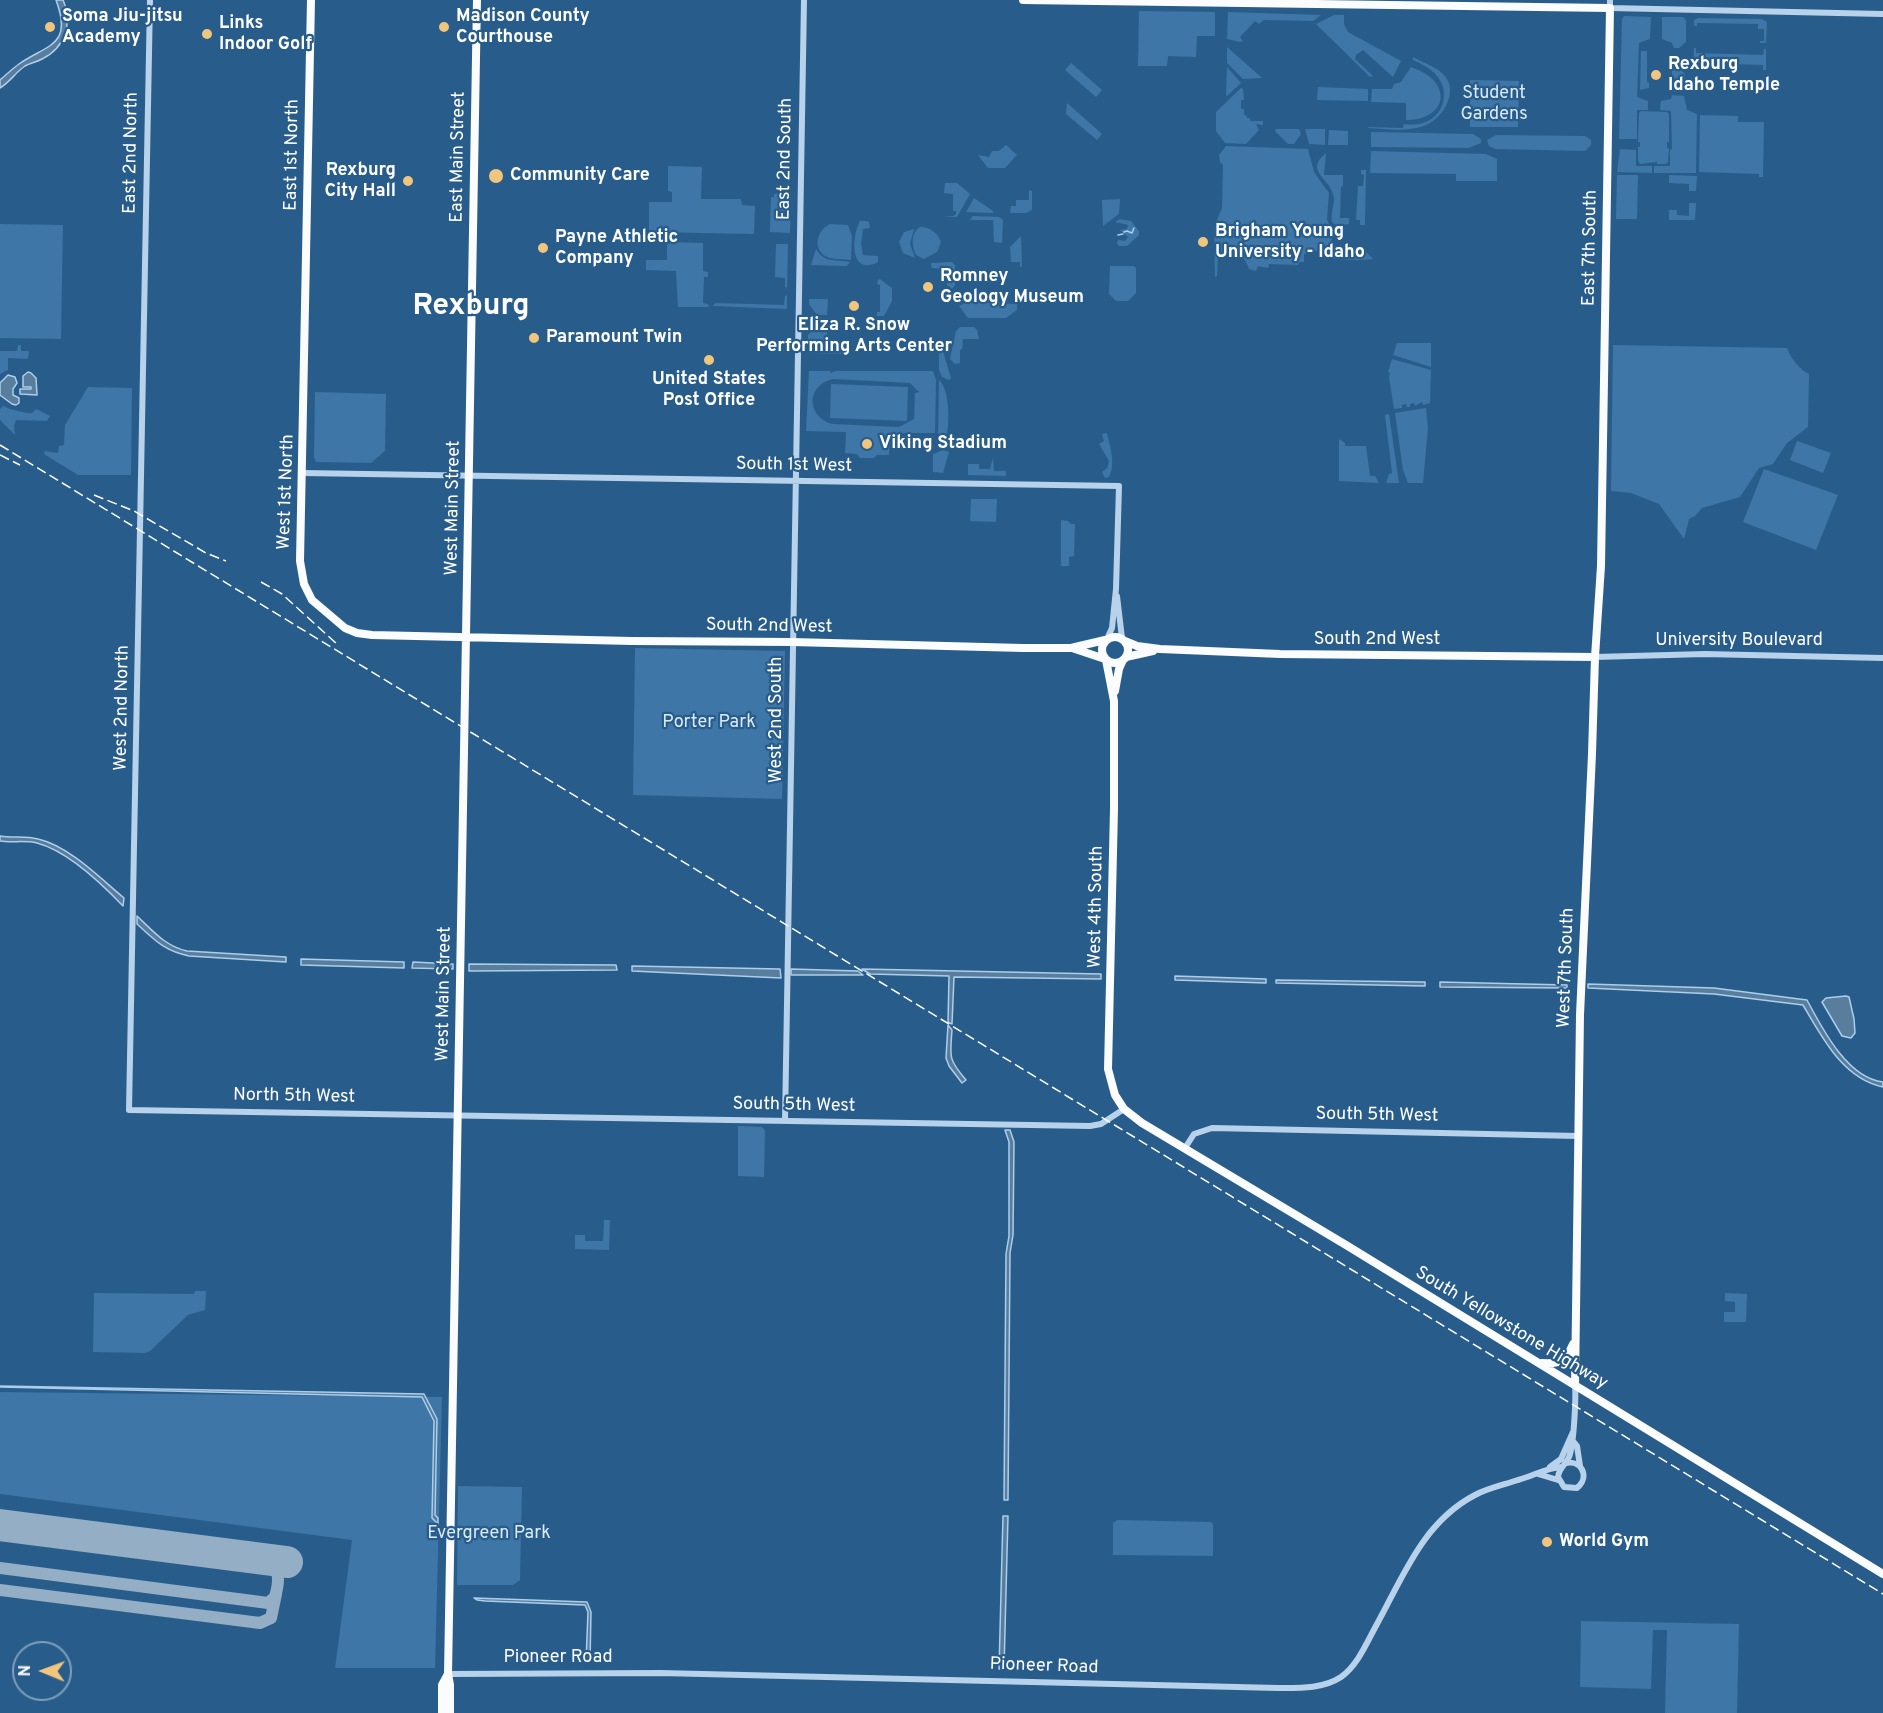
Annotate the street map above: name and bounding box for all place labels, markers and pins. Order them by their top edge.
place label: Soma Jiu-jitsu Academy [62,6,183,48]
place label: Madison County Courthouse [456,6,590,48]
place label: Links Indoor Golf [219,13,312,56]
marker: Soma Jiu-jitsu Academy [43,20,57,34]
marker: Madison County Courthouse [437,20,451,34]
marker: Links Indoor Golf [200,27,214,41]
place label: Rexburg Idaho Temple [1668,54,1780,97]
marker: Rexburg Idaho Temple [1649,68,1663,82]
place label: Rexburg City Hall [324,160,396,202]
place label: Community Care [510,165,650,187]
marker: Community Care [487,167,505,185]
marker: Rexburg City Hall [401,174,415,188]
place label: Brigham Young University - Idaho [1215,221,1365,264]
place label: Payne Athletic Company [555,227,678,270]
marker: Brigham Young University - Idaho [1196,235,1210,249]
marker: Payne Athletic Company [536,241,550,255]
place label: Romney Geology Museum [940,266,1084,308]
marker: Romney Geology Museum [921,280,935,294]
marker: Eliza R. Snow Performing Arts Center [847,299,861,313]
place label: Eliza R. Snow Performing Arts Center [756,315,952,358]
place label: Paramount Twin [546,327,682,349]
marker: Paramount Twin [527,331,541,345]
marker: United States Post Office [702,353,716,367]
place label: United States Post Office [652,369,766,412]
place label: Viking Stadium [879,433,1007,455]
marker: Viking Stadium [860,437,874,451]
place label: World Gym [1559,1531,1649,1553]
marker: World Gym [1540,1535,1554,1549]

